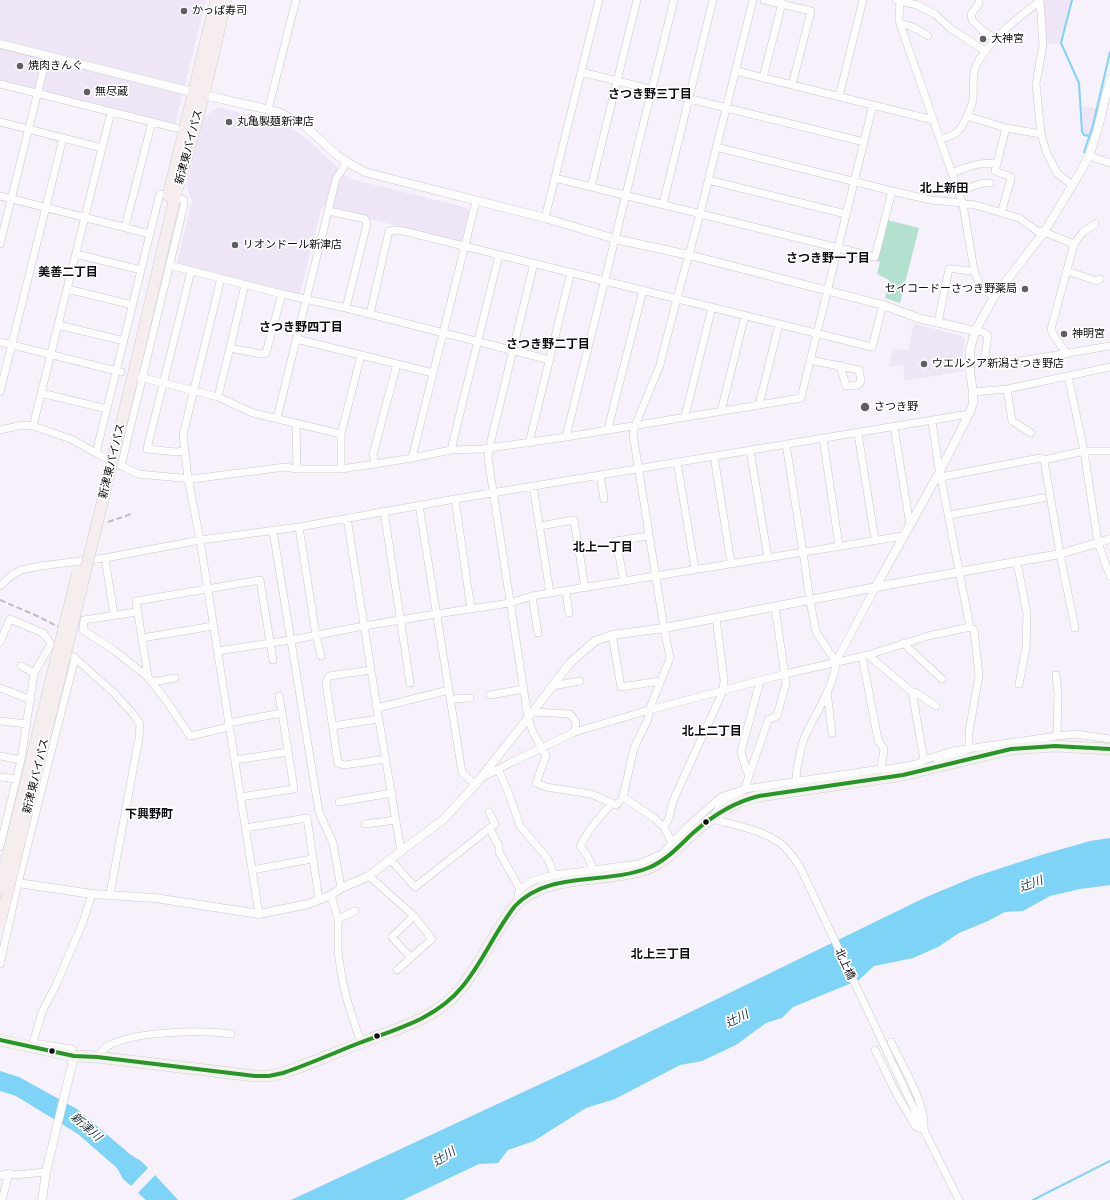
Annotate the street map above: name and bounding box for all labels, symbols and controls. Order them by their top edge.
place label: かっぱ寿司 [192,4,247,18]
marker: かっぱ寿司 [179,6,189,16]
place label: 大神宮 [991,32,1024,46]
marker: 大神宮 [978,34,988,44]
place label: 焼肉きんぐ [28,59,83,73]
marker: 焼肉きんぐ [15,61,25,71]
place label: 無尽蔵 [95,85,128,99]
marker: 無尽蔵 [82,87,92,97]
district label: さつき野三丁目 [608,87,692,101]
street label: 新津東バイパス [173,108,205,186]
place label: 丸亀製麺新津店 [237,115,314,129]
marker: 丸亀製麺新津店 [224,117,234,127]
district label: 北上新田 [920,181,968,195]
place label: リオンドール新津店 [243,238,342,252]
marker: リオンドール新津店 [230,240,240,250]
district label: さつき野一丁目 [786,251,870,265]
district label: 美善二丁目 [38,265,98,279]
place label: セイコードーさつき野薬局 [885,282,1017,296]
marker: セイコードーさつき野薬局 [1020,284,1030,294]
district label: さつき野四丁目 [259,320,343,334]
place label: 神明宮 [1072,327,1105,341]
marker: 神明宮 [1059,329,1069,339]
district label: さつき野二丁目 [506,337,590,351]
place label: ウエルシア新潟さつき野店 [932,357,1064,371]
marker: ウエルシア新潟さつき野店 [919,359,929,369]
place label: さつき野 [874,400,918,414]
marker: さつき野 [859,401,871,413]
street label: 新津東バイパス [96,422,128,500]
district label: 北上一丁目 [573,540,633,554]
district label: 北上二丁目 [682,724,742,738]
street label: 新津東バイパス [20,737,52,815]
district label: 下興野町 [125,807,173,821]
unlabelled marker [701,817,711,827]
water label: 辻川 [1017,873,1045,895]
street label: 北上橋 [832,946,858,982]
district label: 北上三丁目 [631,947,691,961]
water label: 辻川 [723,1007,751,1031]
unlabelled marker [372,1031,382,1041]
unlabelled marker [47,1046,57,1056]
water label: 新津川 [68,1110,104,1144]
water label: 辻川 [430,1145,458,1169]

